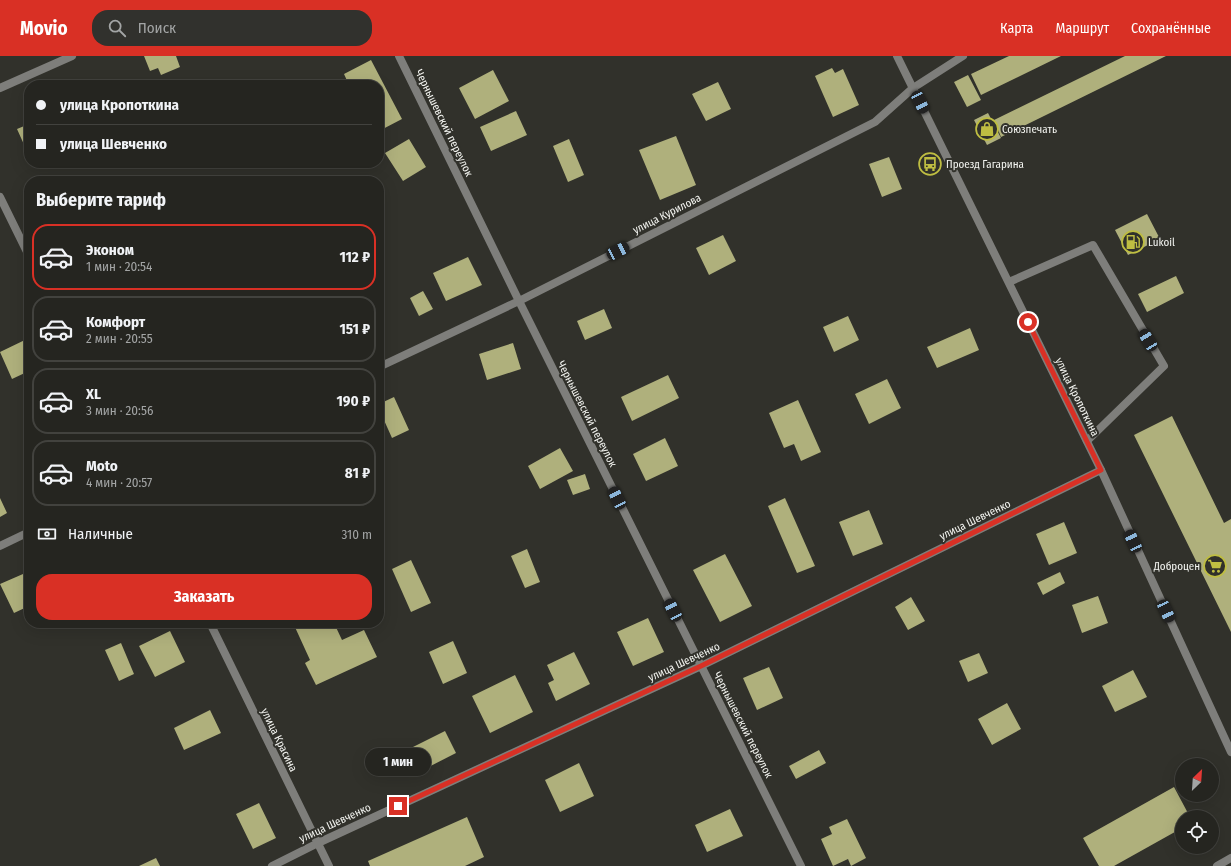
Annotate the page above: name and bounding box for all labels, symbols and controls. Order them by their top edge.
search box [92,10,372,46]
text: Movio [20,17,68,40]
icon: search [106,17,128,39]
text: Поиск [138,19,176,37]
text: Карта [1000,20,1033,37]
text: Маршрут [1055,20,1109,37]
text: Сохранённые [1131,20,1211,37]
street label: Чернышевский переулок [412,67,476,179]
car [909,89,931,115]
text: улица Кропоткина [60,96,179,114]
shop icon: Союзпечать [974,116,1000,142]
place label: Союзпечать [1002,123,1057,136]
text: улица Шевченко [60,135,167,153]
bus stop icon: Проезд Гагарина [917,151,943,177]
place label: Проезд Гагарина [946,158,1024,171]
text: Выберите тариф [36,189,166,211]
street label: улица Курилова [631,191,703,237]
fuel station icon: Lukoil [1120,229,1146,255]
place label: Lukoil [1148,236,1175,249]
icon: car [38,239,74,275]
car [605,240,631,262]
text: Эконом [86,241,134,259]
text: 112 ₽ [339,248,370,266]
text: 1 мин · 20:54 [86,259,152,274]
icon: car [38,311,74,347]
text: Комфорт [86,313,145,331]
route start [1019,313,1037,331]
text: 151 ₽ [340,320,370,338]
car [1137,327,1159,353]
text: 2 мин · 20:55 [86,331,153,346]
street label: улица Кропоткина [1052,356,1102,438]
street label: Чернышевский переулок [555,359,620,470]
icon: car [38,383,74,419]
text: XL [86,385,101,403]
text: 190 ₽ [336,392,370,410]
text: 3 мин · 20:56 [86,403,153,418]
icon: car [38,455,74,491]
text: Moto [86,457,118,475]
text: 81 ₽ [345,464,370,482]
text: 4 мин · 20:57 [86,475,152,490]
car [606,485,628,511]
street label: улица Шевченко [937,497,1013,543]
icon: cash [36,523,58,545]
text: Наличные [68,525,133,543]
text: 310 m [342,527,372,542]
car [1122,528,1144,554]
supermarket icon: Доброцен [1202,553,1228,579]
place label: Доброцен [1153,560,1200,573]
button: Заказать [36,574,372,620]
car [662,597,684,623]
car [1155,598,1177,624]
street label: улица Шевченко [646,640,722,684]
street label: Чернышевский переулок [711,670,776,781]
street label: улица Красина [258,706,300,774]
callout: 1 мин [365,748,431,776]
text: 1 мин [383,754,413,769]
north arrow [1175,758,1219,802]
map controls [1175,758,1219,854]
route end [389,797,407,815]
street label: улица Шевченко [297,801,373,845]
button: locate [1175,810,1219,854]

